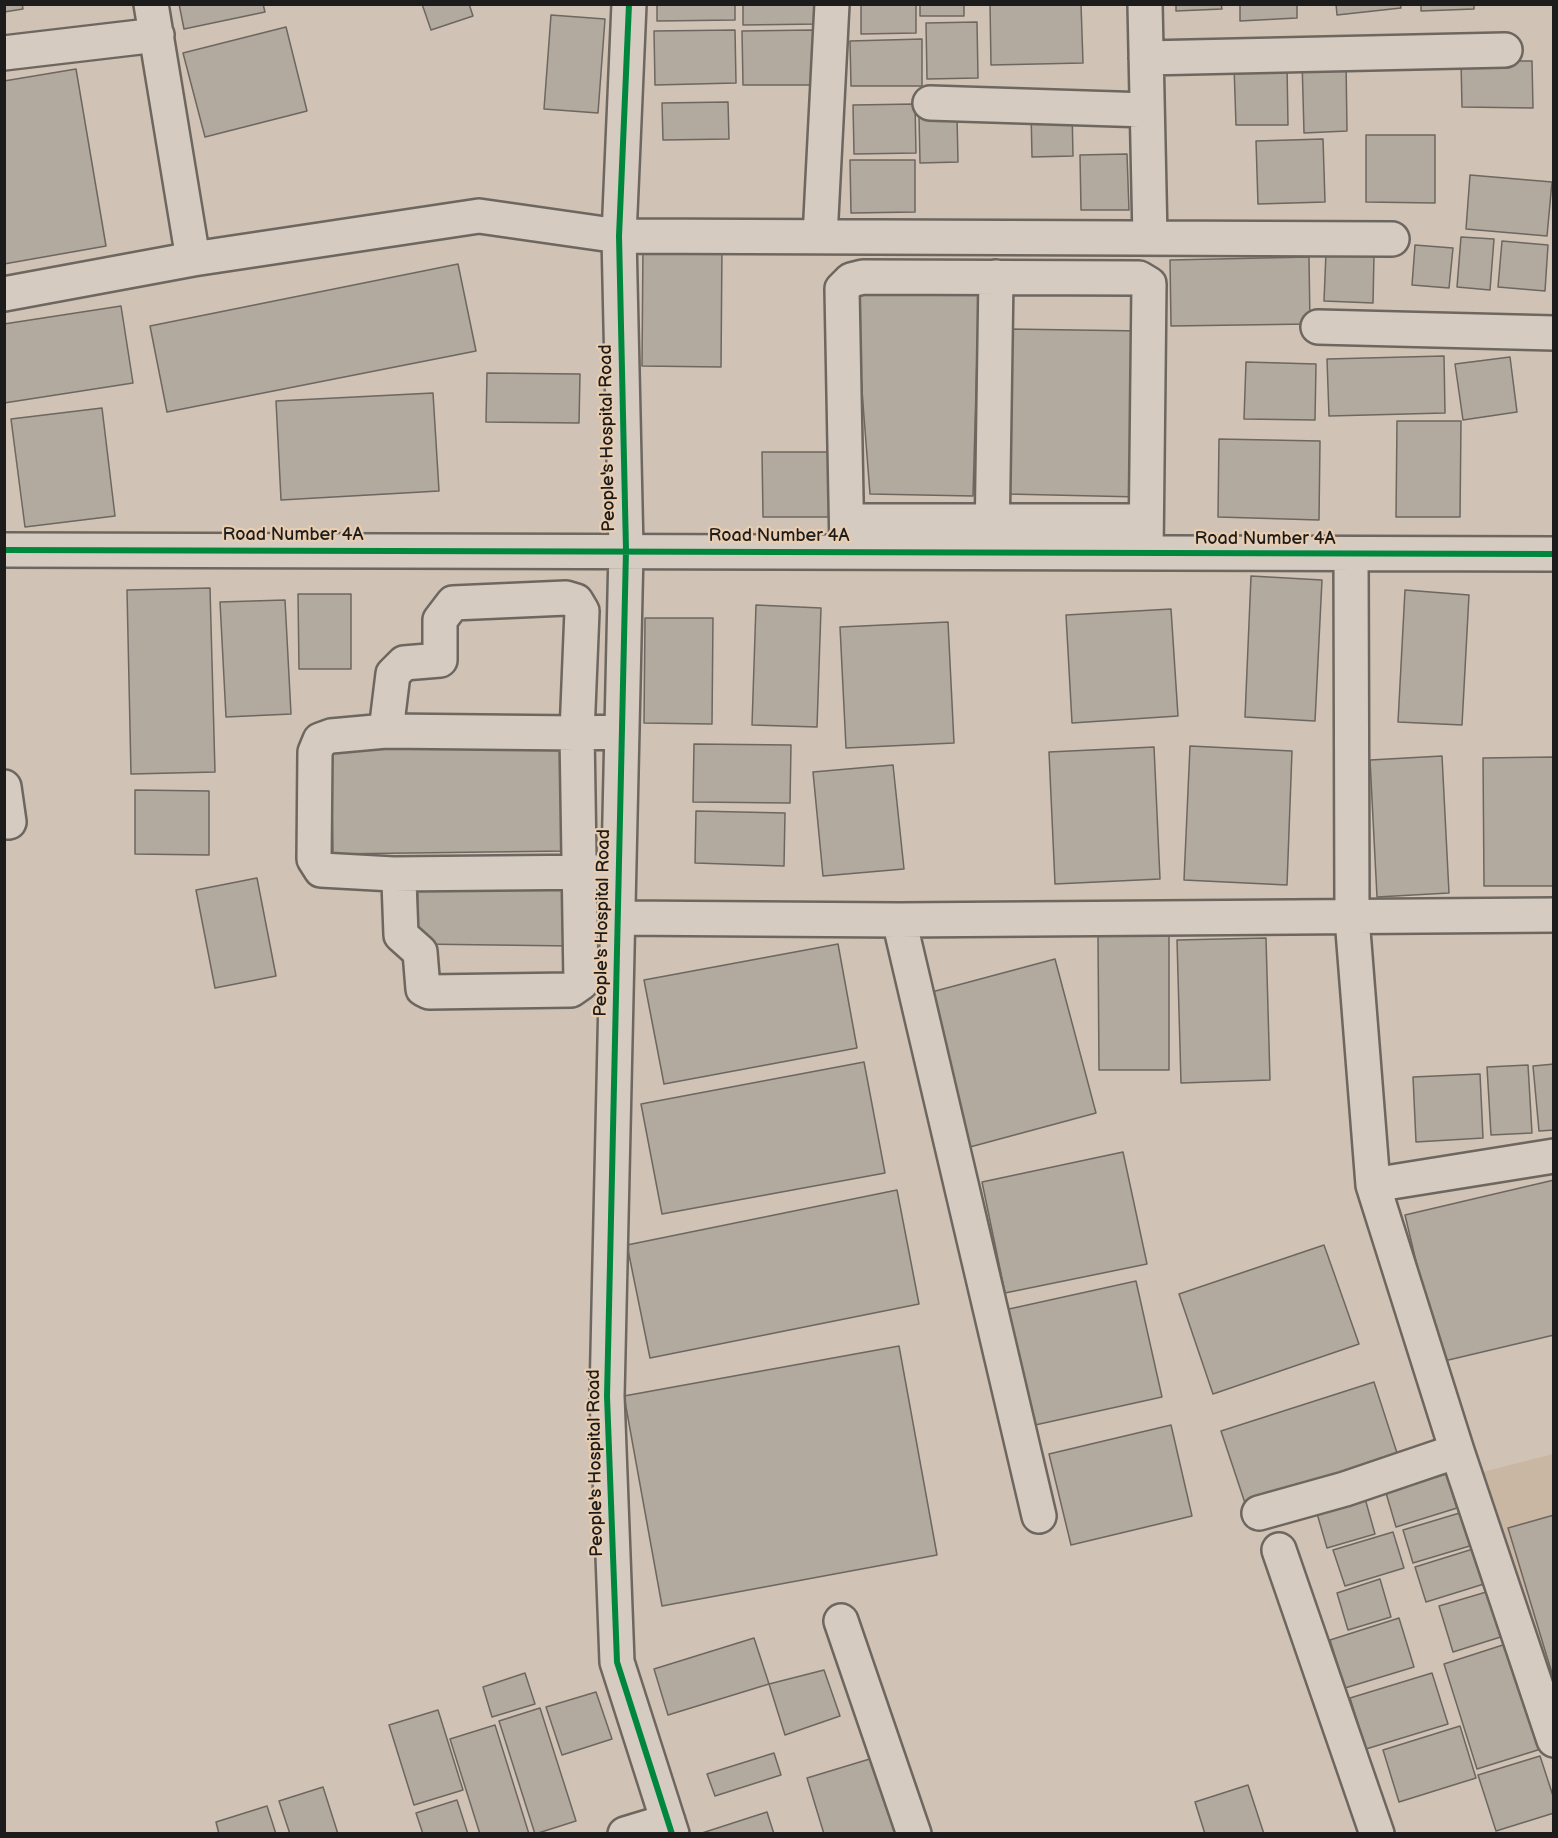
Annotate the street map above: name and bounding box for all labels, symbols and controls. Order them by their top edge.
street label: People's Hospital Road [596,344,620,532]
street label: Road Number 4A [222,524,364,546]
street label: Road Number 4A [708,525,850,547]
street label: Road Number 4A [1194,528,1336,550]
street label: People's Hospital Road [591,829,615,1017]
street label: People's Hospital Road [584,1369,608,1557]

